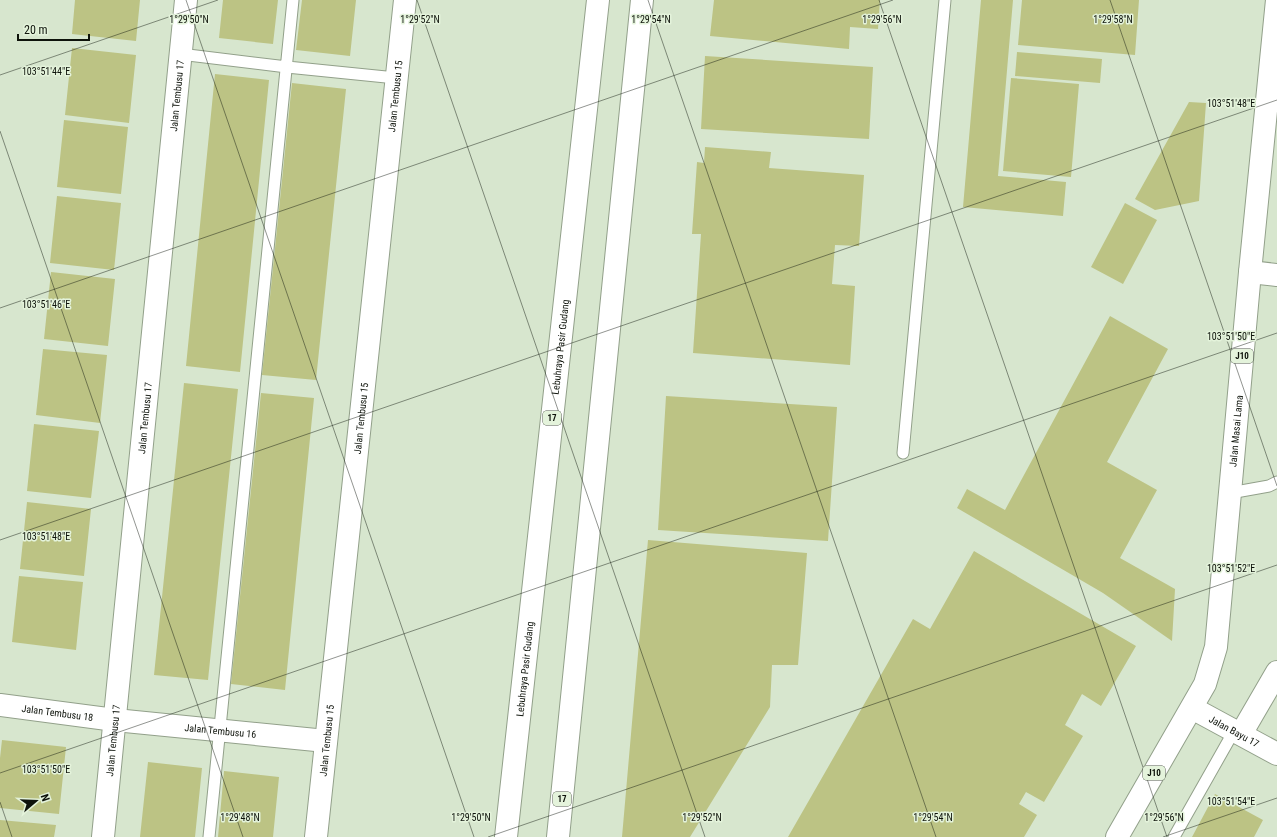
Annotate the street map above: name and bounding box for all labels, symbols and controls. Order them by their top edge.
text: 1°29'50"N [169,14,209,25]
text: 1°29'52"N [400,14,440,25]
text: 1°29'54"N [631,14,671,25]
text: 1°29'56"N [862,14,902,25]
text: 1°29'58"N [1093,14,1133,25]
scale bar [18,16,89,42]
text: 20 m [24,23,48,37]
street label: Jalan Tembusu 17 [168,59,186,132]
street label: Jalan Tembusu 15 [386,60,405,133]
text: 103°51'44"E [22,66,70,77]
text: 103°51'48"E [1207,98,1255,109]
text: 103°51'46"E [22,299,70,310]
street label: Lebuhraya Pasir Gudang [550,299,571,395]
text: 103°51'50"E [1207,331,1255,342]
road number: J10 [1231,349,1253,363]
street label: Jalan Tembusu 17 [136,382,154,454]
street label: Jalan Tembusu 15 [352,382,370,455]
street label: Jalan Masai Lama [1227,394,1245,467]
road number: 17 [543,411,561,425]
text: 103°51'48"E [22,531,70,542]
text: 103°51'52"E [1207,563,1255,574]
street label: Lebuhraya Pasir Gudang [514,621,536,717]
street label: Jalan Tembusu 18 [21,703,94,723]
street label: Jalan Tembusu 17 [104,704,122,777]
street label: Jalan Tembusu 15 [317,704,336,777]
street label: Jalan Bayu 17 [1207,713,1261,749]
street label: Jalan Tembusu 16 [184,722,257,740]
text: 103°51'50"E [22,764,70,775]
road number: J10 [1143,766,1165,780]
north arrow [16,781,56,821]
road number: 17 [553,792,571,806]
text: N [38,793,52,803]
text: 103°51'54"E [1207,796,1255,807]
text: 1°29'48"N [220,812,260,823]
text: 1°29'50"N [451,812,491,823]
text: 1°29'52"N [682,812,722,823]
text: 1°29'54"N [913,812,953,823]
text: 1°29'56"N [1144,812,1184,823]

